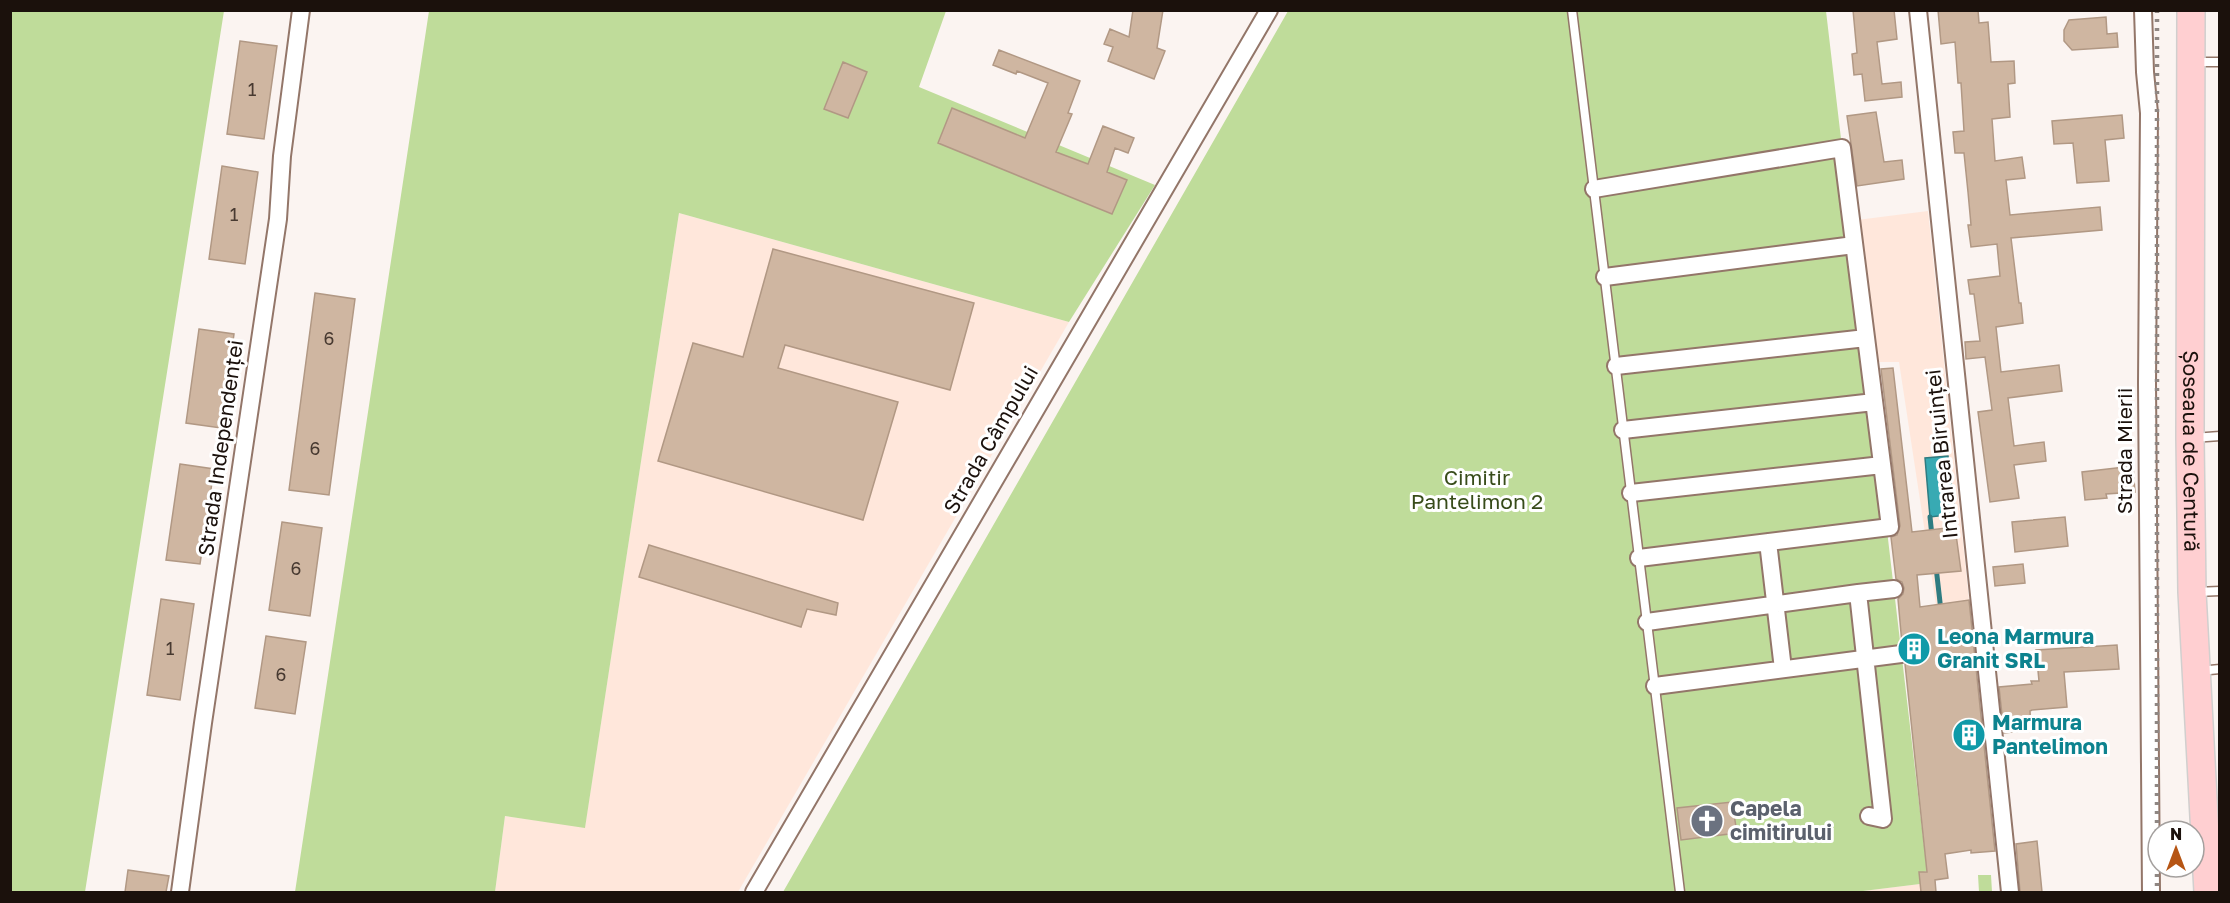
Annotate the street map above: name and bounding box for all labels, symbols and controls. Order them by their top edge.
house number: 1 [248,78,257,100]
house number: 1 [230,203,239,225]
house number: 6 [324,327,334,349]
street label: Strada Independenței [192,338,248,558]
street label: Șoseaua de Centură [2178,350,2205,552]
street label: Strada Câmpului [937,361,1043,518]
street label: Intrarea Biruinței [1919,368,1963,540]
street label: Strada Mierii [2111,388,2137,514]
house number: 6 [310,437,320,459]
park label: Cimitir Pantelimon 2 [1411,464,1543,514]
house number: 6 [291,557,301,579]
place label: Leona Marmura Granit SRL [1937,623,2094,673]
building icon: Leona Marmura Granit SRL [1896,631,1932,667]
house number: 1 [166,637,175,659]
house number: 6 [276,663,286,685]
place label: Marmura Pantelimon [1992,709,2108,759]
building icon: Marmura Pantelimon [1951,717,1987,753]
place label: Capela cimitirului [1730,795,1832,845]
church icon: Capela cimitirului [1689,803,1725,839]
north arrow [2146,819,2206,879]
text: N [2170,824,2182,844]

